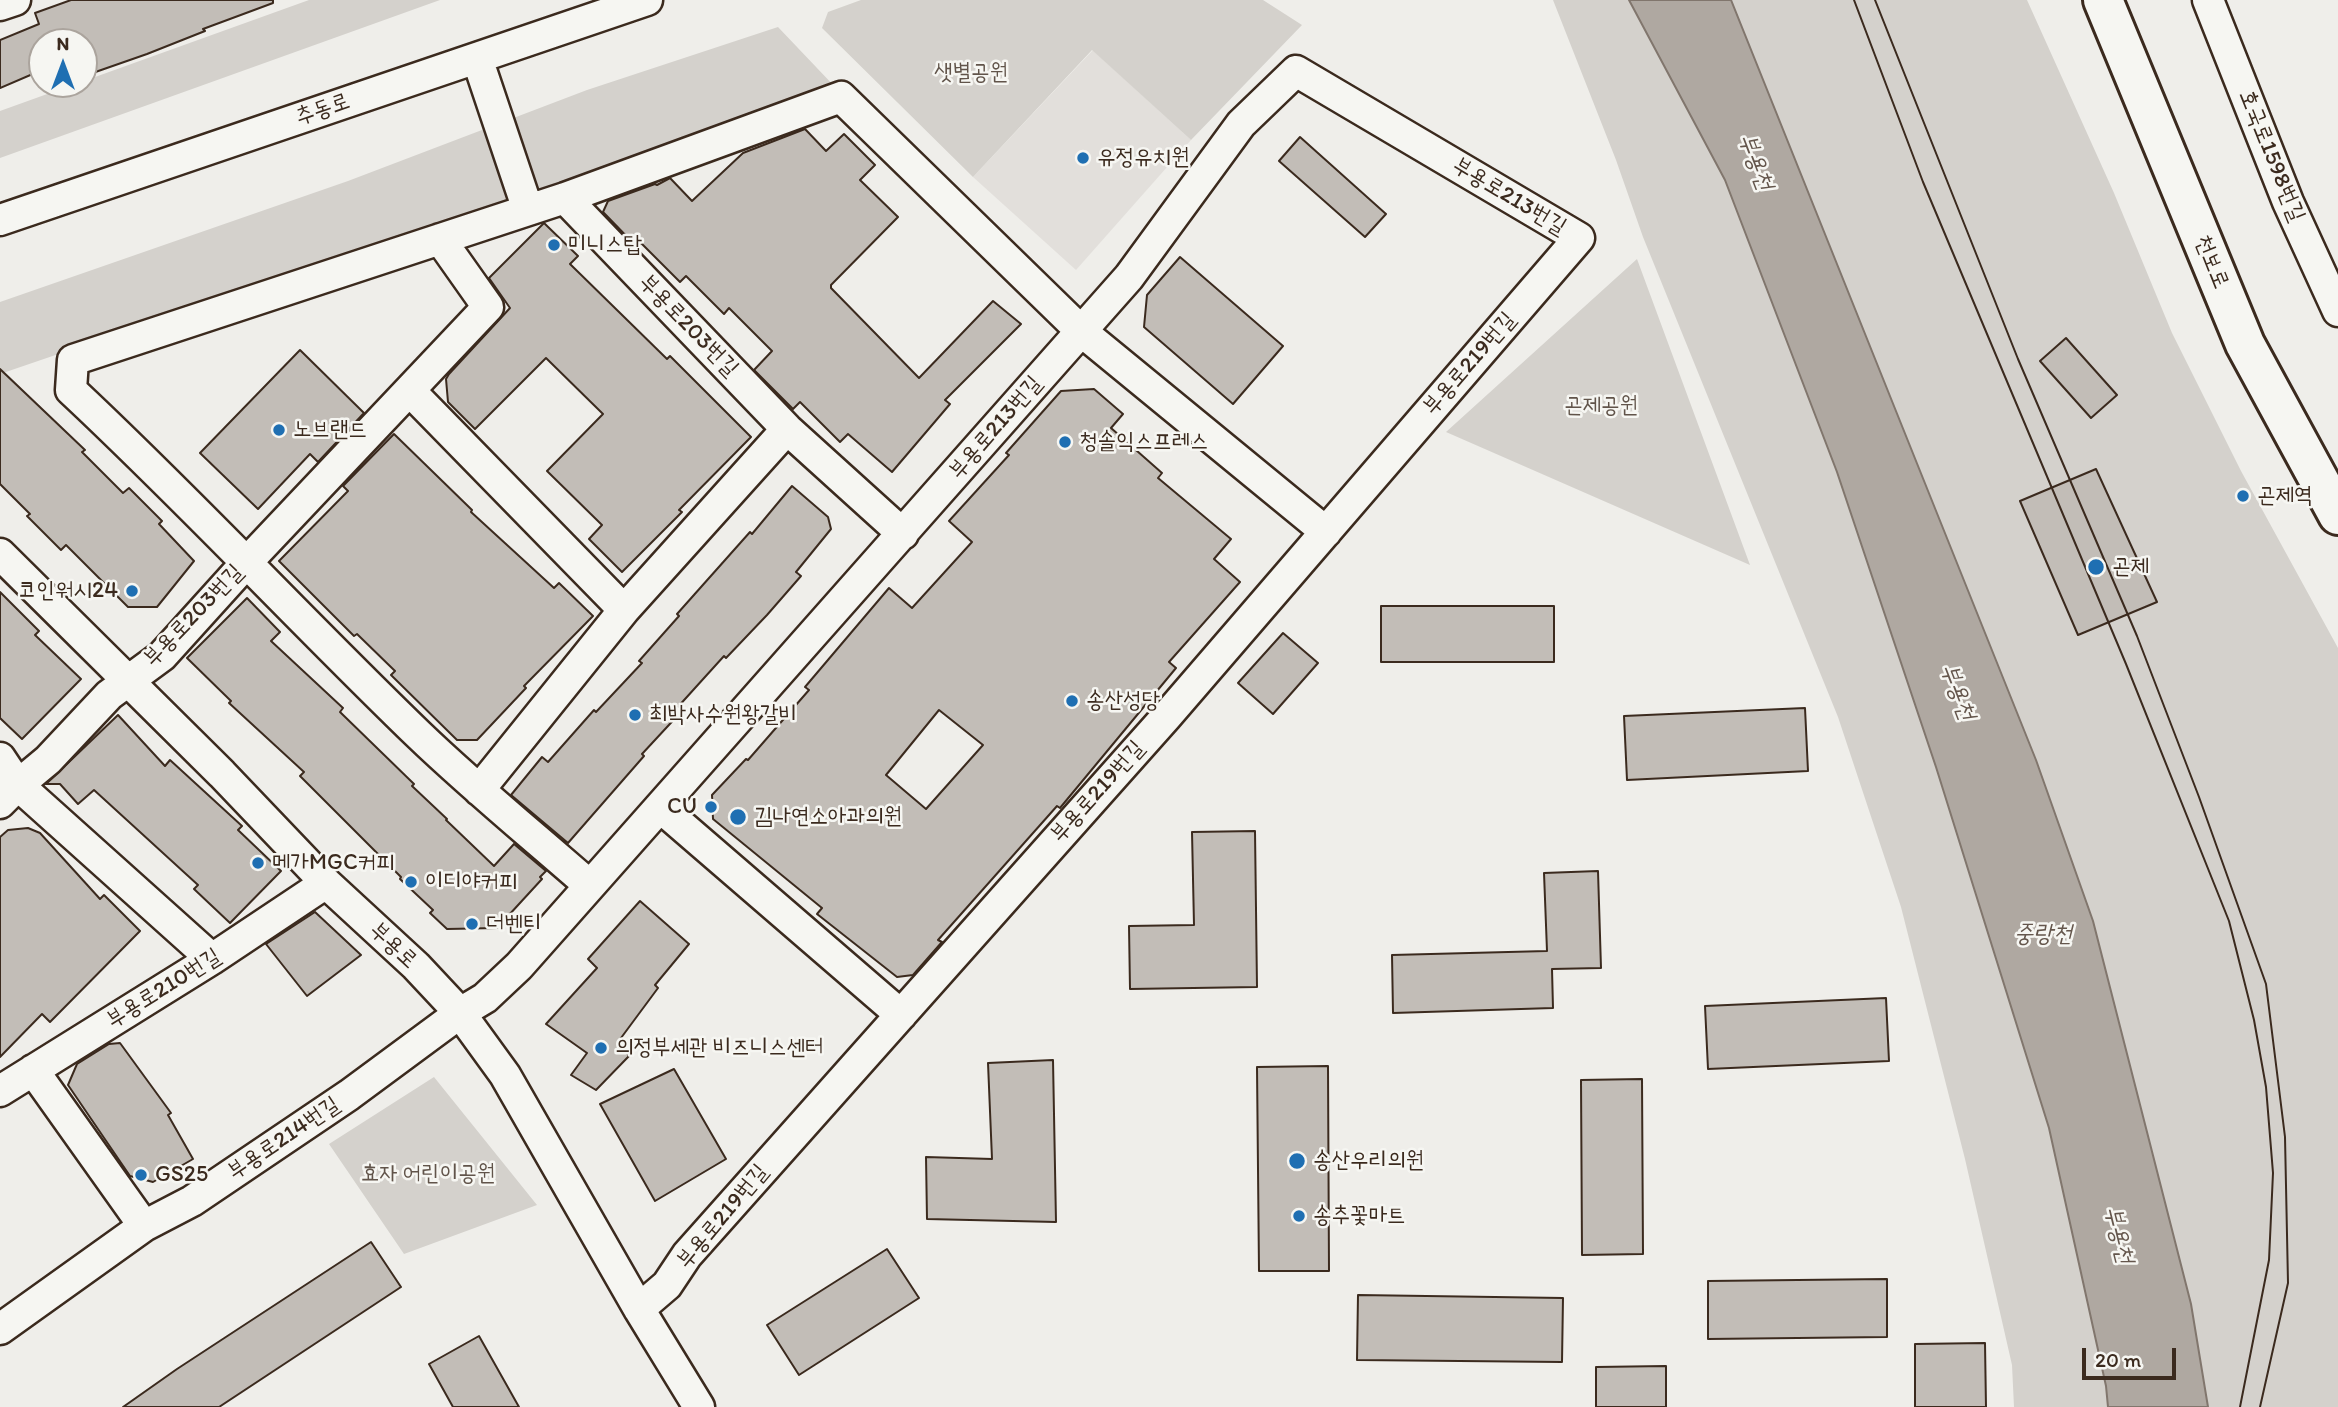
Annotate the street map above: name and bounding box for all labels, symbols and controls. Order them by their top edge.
north arrow [28,28,98,98]
text: N [57,32,69,55]
park label: 샛별공원 [934,59,1008,87]
street label: 호국로1598번길 [2232,86,2310,226]
street label: 추동로 [292,88,354,132]
water label: 부용천 [1731,130,1779,194]
place label: 유정유치원 [1097,144,1190,172]
marker: 유정유치원 [1075,150,1091,166]
street label: 부용로213번길 [1447,152,1571,242]
place label: 미니스탑 [568,231,642,259]
street label: 천보로 [2188,231,2234,293]
marker: 미니스탑 [546,237,562,253]
street label: 부용로203번길 [632,269,744,383]
street label: 부용로219번길 [1418,307,1522,421]
street label: 부용로213번길 [944,371,1048,485]
park label: 곤제공원 [1564,392,1638,420]
place label: 노브랜드 [293,416,367,444]
marker: 노브랜드 [271,422,287,438]
place label: 청솔익스프레스 [1079,428,1209,456]
marker: 청솔익스프레스 [1057,434,1073,450]
place label: 곤제역 [2257,482,2313,510]
marker: 곤제역 [2235,488,2251,504]
place label: 곤제 [2112,553,2149,581]
marker: 곤제 [2086,557,2106,577]
street label: 부용로203번길 [138,559,250,673]
place label: 코인워시24 [18,577,118,605]
marker: 코인워시24 [124,583,140,599]
water label: 부용천 [1933,660,1981,724]
place label: 송산성당 [1086,687,1160,715]
marker: 송산성당 [1064,693,1080,709]
place label: 최박사수원왕갈비 [649,701,797,729]
marker: 최박사수원왕갈비 [627,707,643,723]
street label: 부용로219번길 [1045,735,1151,849]
place label: CU [667,793,697,821]
marker: CU [703,799,719,815]
place label: 김나연소아과의원 [754,803,902,831]
marker: 김나연소아과의원 [728,807,748,827]
place label: 메가MGC커피 [272,849,395,877]
marker: 메가MGC커피 [250,855,266,871]
place label: 이디야커피 [425,868,518,896]
marker: 이디야커피 [403,874,419,890]
place label: 더벤티 [486,910,542,938]
marker: 더벤티 [464,916,480,932]
street label: 부용로 [363,917,423,975]
water label: 중랑천 [2014,921,2072,949]
street label: 부용로210번길 [102,943,226,1035]
place label: 의정부세관 비즈니스센터 [615,1034,824,1062]
marker: 의정부세관 비즈니스센터 [593,1040,609,1056]
street label: 부용로214번길 [223,1091,345,1187]
place label: 송산우리의원 [1313,1147,1424,1175]
marker: 송산우리의원 [1287,1151,1307,1171]
street label: 부용로219번길 [672,1159,774,1275]
park label: 효자 어린이공원 [361,1160,495,1188]
place label: GS25 [155,1161,208,1189]
marker: GS25 [133,1167,149,1183]
place label: 송추꽃마트 [1313,1202,1406,1230]
water label: 부용천 [2097,1203,2139,1267]
marker: 송추꽃마트 [1291,1208,1307,1224]
scale bar [2086,1334,2180,1378]
text: 20 m [2095,1347,2141,1372]

